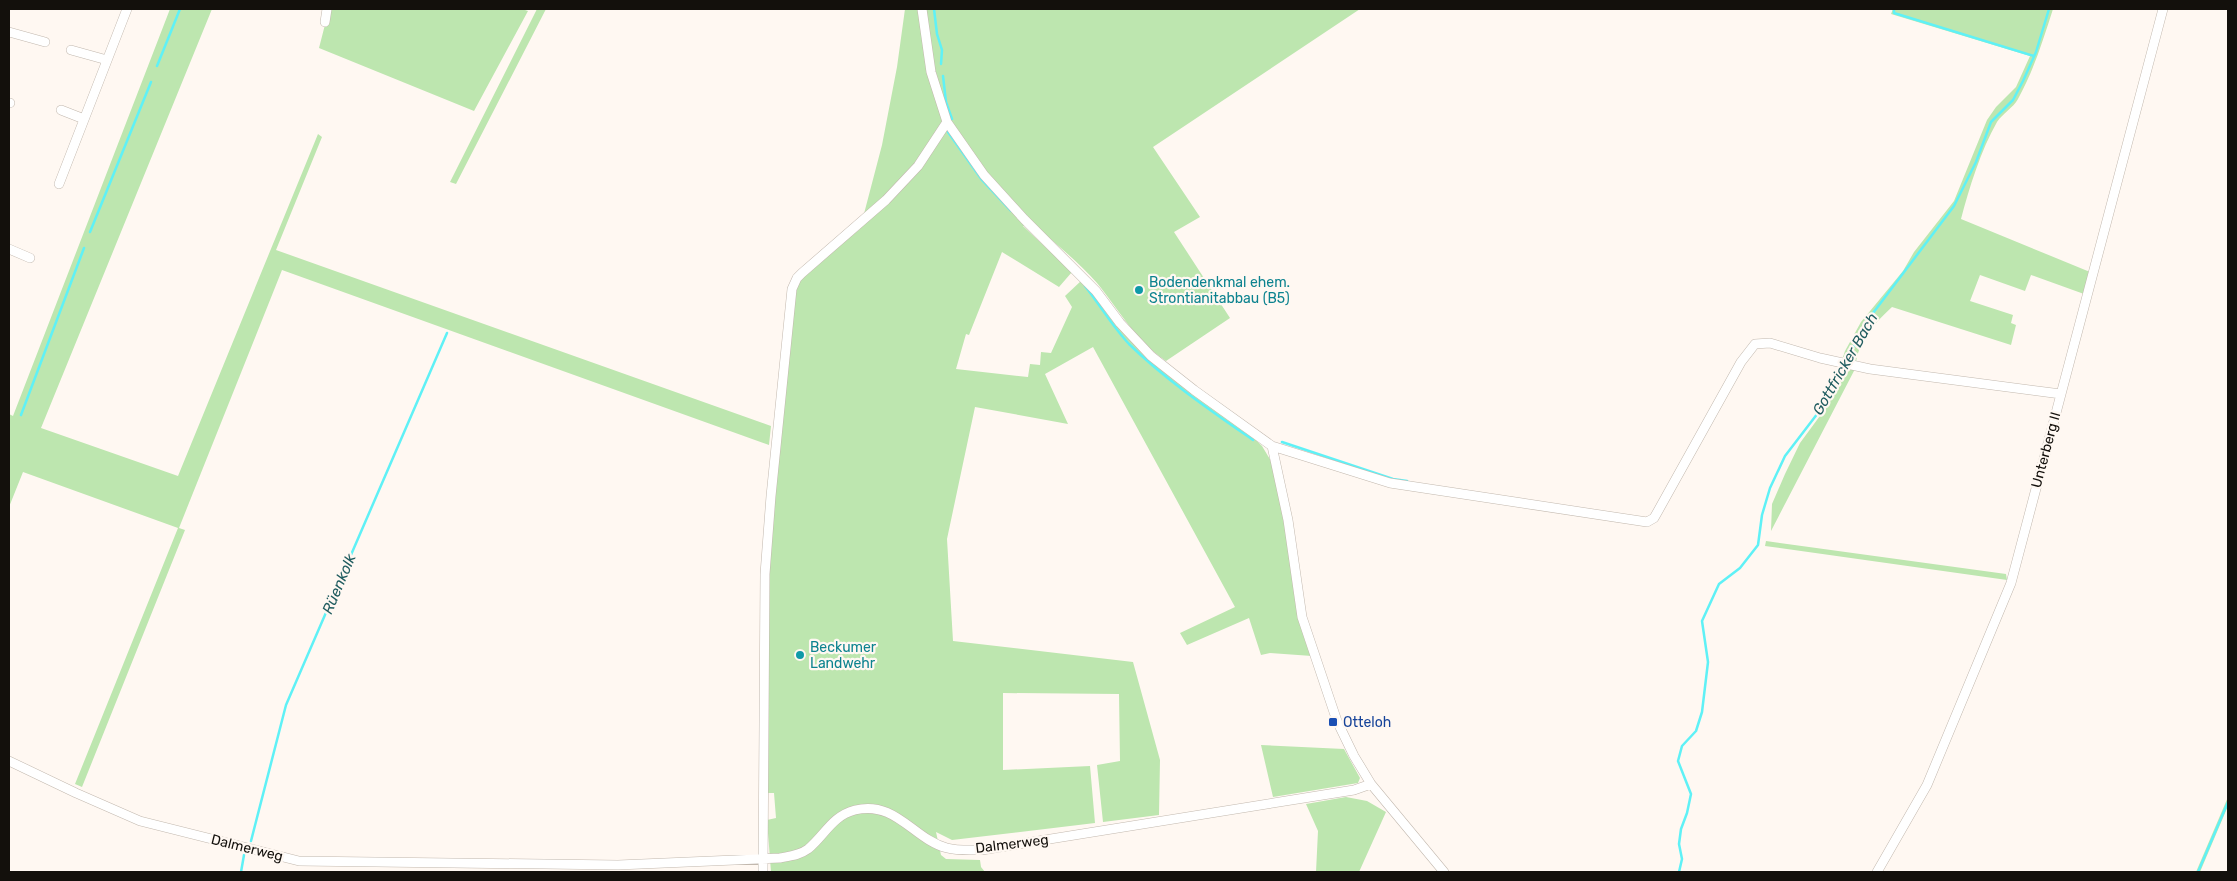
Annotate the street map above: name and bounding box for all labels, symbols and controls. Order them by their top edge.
place label: Bodendenkmal ehem. Strontianitabbau (B5) [1149,274,1290,307]
marker: Bodendenkmal ehem. Strontianitabbau (B5) [1133,284,1145,296]
water label: Gottfricker Bach [1809,310,1881,418]
street label: Unterberg II [2028,410,2064,490]
water label: Rüenkolk [318,551,360,617]
place label: Beckumer Landwehr [810,639,877,672]
marker: Beckumer Landwehr [794,649,806,661]
place label: Otteloh [1343,714,1391,731]
marker: Otteloh [1327,716,1339,728]
street label: Dalmerweg [209,831,285,865]
street label: Dalmerweg [974,831,1050,857]

